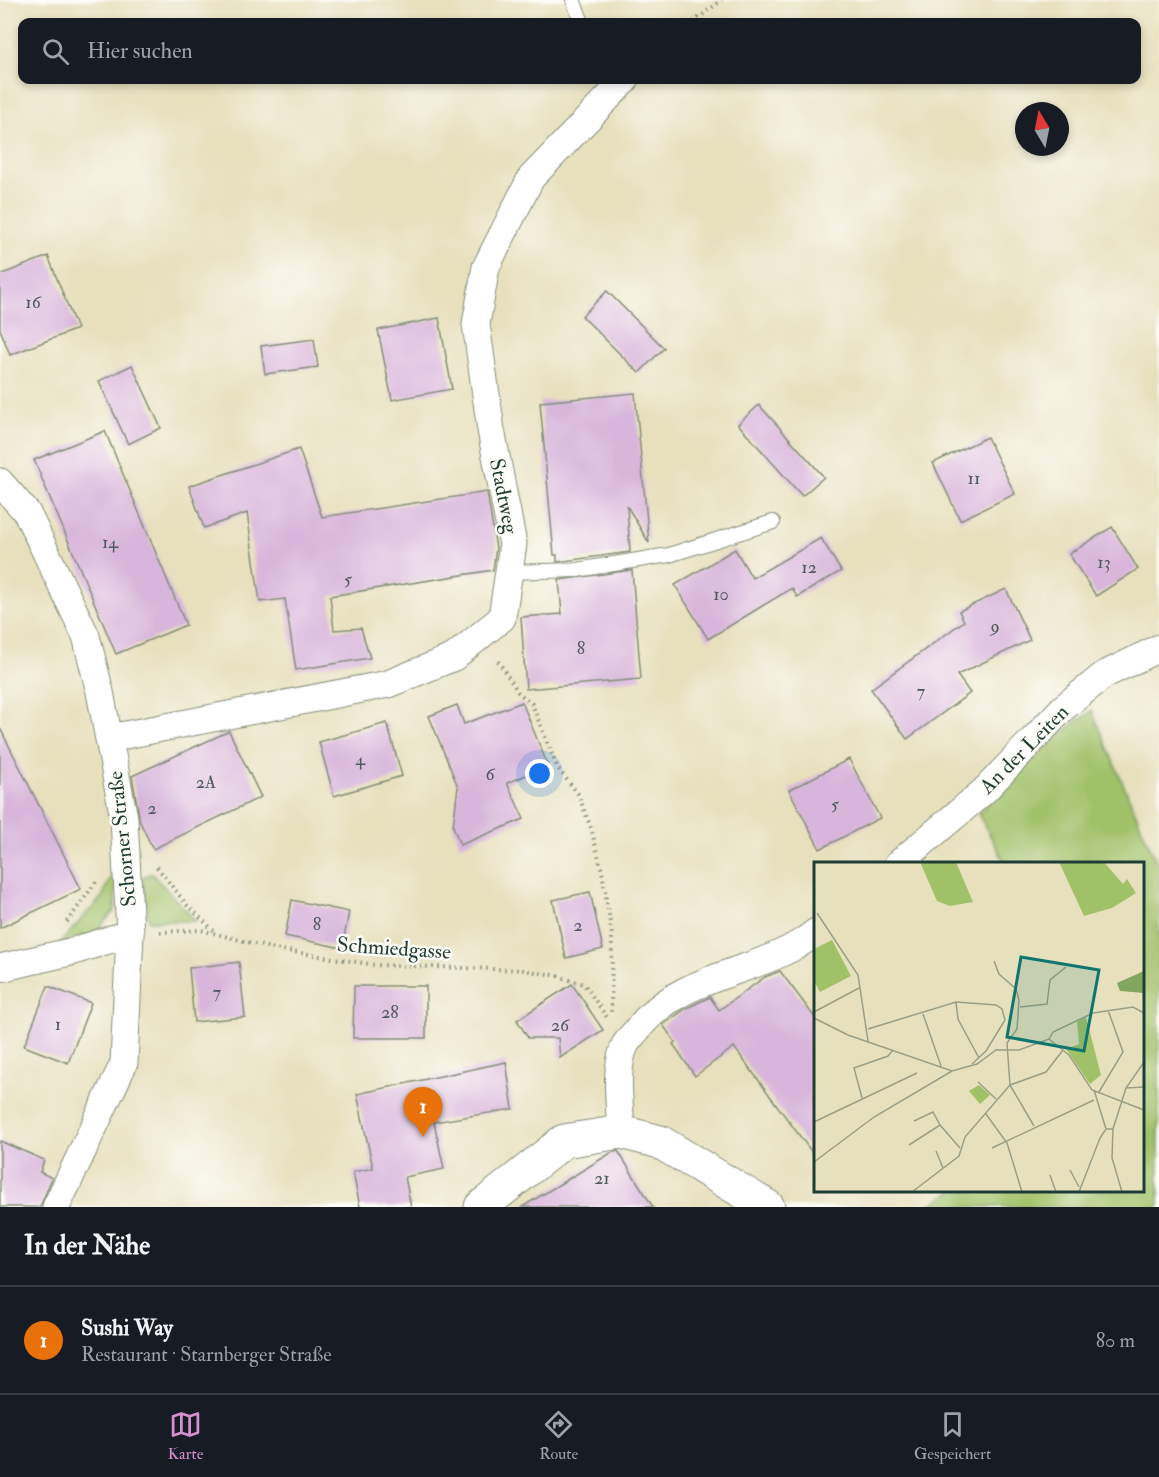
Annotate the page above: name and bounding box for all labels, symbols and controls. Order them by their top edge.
search box [18,18,1141,84]
icon: search [39,35,72,68]
text: Hier suchen [87,37,193,65]
north arrow [1015,102,1069,156]
house number: 16 [25,291,42,314]
street label: Stadtweg [483,456,524,537]
house number: 11 [968,467,980,490]
house number: 14 [102,531,119,554]
house number: 13 [1097,551,1111,574]
house number: 12 [801,556,817,579]
house number: 5 [344,568,352,591]
house number: 10 [713,583,729,606]
house number: 9 [988,615,1000,638]
house number: 8 [577,637,585,660]
house number: 7 [917,680,925,703]
street label: An der Leiten [973,699,1075,801]
house number: 4 [355,748,366,771]
your location [525,759,554,788]
house number: 6 [485,763,495,786]
street label: Schorner Straße [102,770,143,908]
house number: 2A [196,771,217,794]
house number: 5 [831,793,839,816]
house number: 2 [147,797,157,820]
inset map [814,862,1144,1192]
house number: 8 [313,913,321,936]
house number: 2 [573,914,583,937]
street label: Schmiedgasse [336,931,452,966]
house number: 7 [213,981,221,1004]
house number: 28 [381,1001,399,1024]
house number: 1 [55,1013,61,1036]
house number: 26 [551,1014,570,1037]
pin: 1 [404,1088,442,1137]
house number: 21 [594,1167,610,1190]
text: In der Nähe [24,1230,150,1262]
text: Sushi Way [81,1314,173,1342]
text: 1 [40,1328,47,1353]
text: 80 m [1096,1328,1135,1353]
text: Restaurant · Starnberger Straße [81,1342,332,1367]
tab: Karte [168,1408,203,1464]
tab: Route [539,1408,578,1464]
tab: Gespeichert [914,1408,991,1464]

